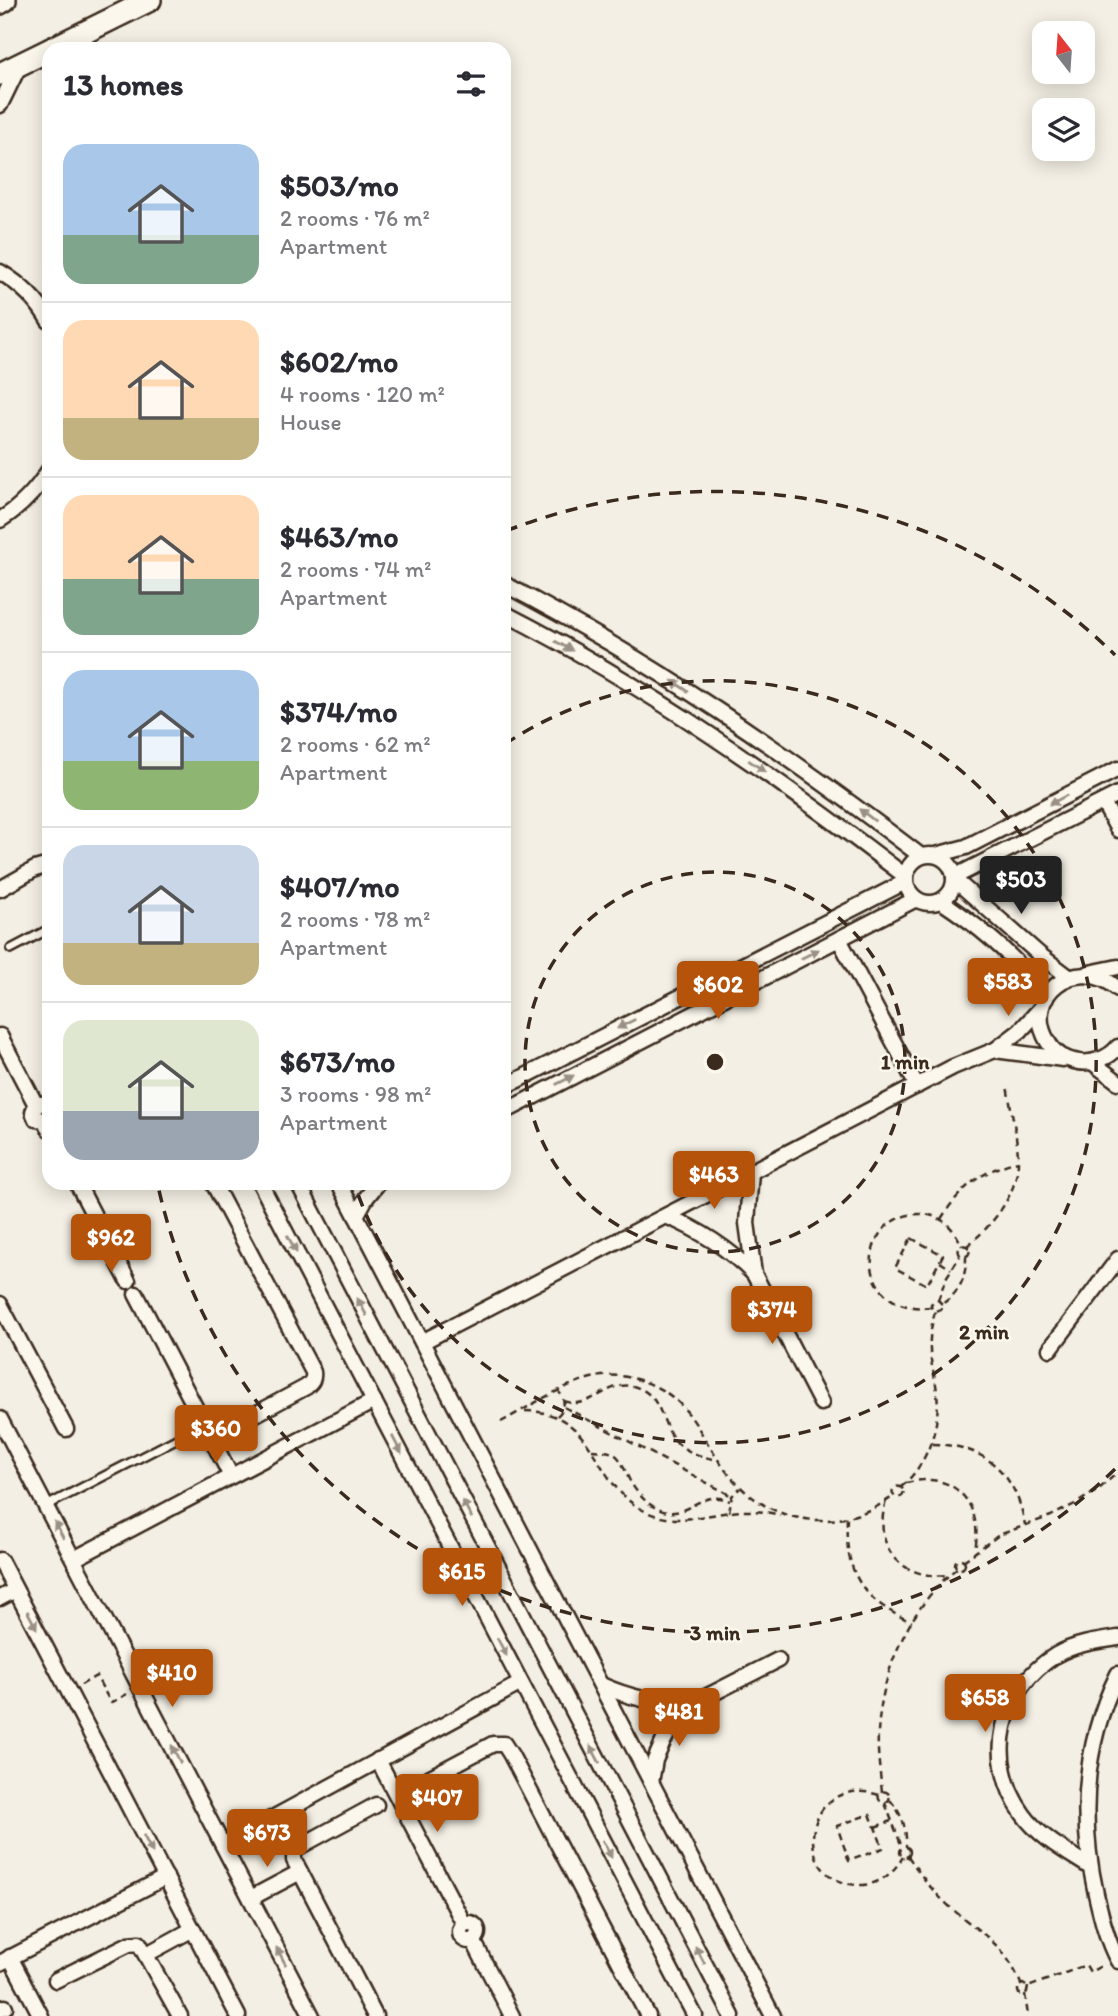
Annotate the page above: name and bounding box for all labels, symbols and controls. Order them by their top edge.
north arrow [1032,21,1096,84]
map controls [1032,21,1095,161]
icon: filters [452,65,490,103]
text: 13 homes [63,66,183,103]
button: layers [1032,98,1095,161]
text: $503/mo [280,167,399,204]
icon: home [119,172,203,256]
text: 2 rooms · 76 m² [280,204,430,232]
text: Apartment [280,232,387,260]
text: $602/mo [280,343,398,380]
icon: home [119,348,203,432]
text: 4 rooms · 120 m² [280,380,445,408]
text: House [280,408,342,436]
text: $463/mo [280,518,399,555]
icon: home [119,523,203,607]
text: 2 rooms · 74 m² [280,555,432,583]
text: Apartment [280,583,387,611]
one-way arrow [554,640,574,652]
one-way arrow [670,679,690,692]
text: $374/mo [280,693,398,730]
icon: home [119,698,203,782]
text: 2 rooms · 62 m² [280,730,431,758]
text: Apartment [280,758,387,786]
one-way arrow [748,759,766,773]
one-way arrow [1047,794,1067,806]
one-way arrow [858,808,876,822]
pin: $503 [980,856,1062,916]
text: $503 [996,865,1046,893]
text: $407/mo [280,868,400,905]
icon: home [119,873,203,957]
text: 2 rooms · 78 m² [280,905,430,933]
text: Apartment [280,933,387,961]
one-way arrow [801,948,821,960]
pin: $583 [967,958,1049,1018]
pin: $602 [677,962,759,1021]
text: $583 [984,967,1032,995]
text: $602 [693,970,743,998]
one-way arrow [616,1018,636,1030]
text: $673/mo [280,1043,395,1080]
icon: home [119,1048,203,1132]
text: 1 min [881,1049,930,1074]
centre of rings [703,1050,727,1074]
one-way arrow [555,1075,575,1086]
text: 3 rooms · 98 m² [280,1080,431,1108]
text: Apartment [280,1108,387,1136]
pin: $463 [673,1152,755,1211]
text: $463 [689,1160,739,1188]
pin: $962 [70,1214,152,1274]
text: $962 [87,1223,135,1251]
one-way arrow [285,1234,297,1254]
pin: $374 [731,1286,813,1346]
text: $374 [747,1295,797,1323]
one-way arrow [357,1297,368,1317]
text: 2 min [959,1319,1010,1344]
pin: $360 [175,1406,257,1465]
text: $360 [191,1414,241,1442]
one-way arrow [391,1435,403,1455]
one-way arrow [462,1498,474,1518]
one-way arrow [53,1520,65,1540]
pin: $615 [421,1548,503,1608]
text: $615 [439,1557,485,1585]
one-way arrow [25,1611,37,1631]
text: 3 min [690,1620,741,1645]
one-way arrow [497,1637,508,1657]
pin: $410 [131,1650,213,1709]
text: $410 [147,1658,197,1686]
pin: $658 [944,1674,1026,1734]
text: $658 [961,1683,1009,1711]
pin: $481 [638,1688,720,1748]
text: $481 [655,1697,703,1725]
one-way arrow [170,1744,181,1764]
one-way arrow [590,1744,601,1764]
pin: $407 [396,1774,478,1834]
text: $407 [411,1783,463,1811]
pin: $673 [226,1810,308,1869]
text: $673 [243,1818,291,1846]
one-way arrow [143,1834,154,1854]
one-way arrow [602,1839,613,1859]
one-way arrow [275,1945,287,1965]
one-way arrow [695,1945,707,1965]

